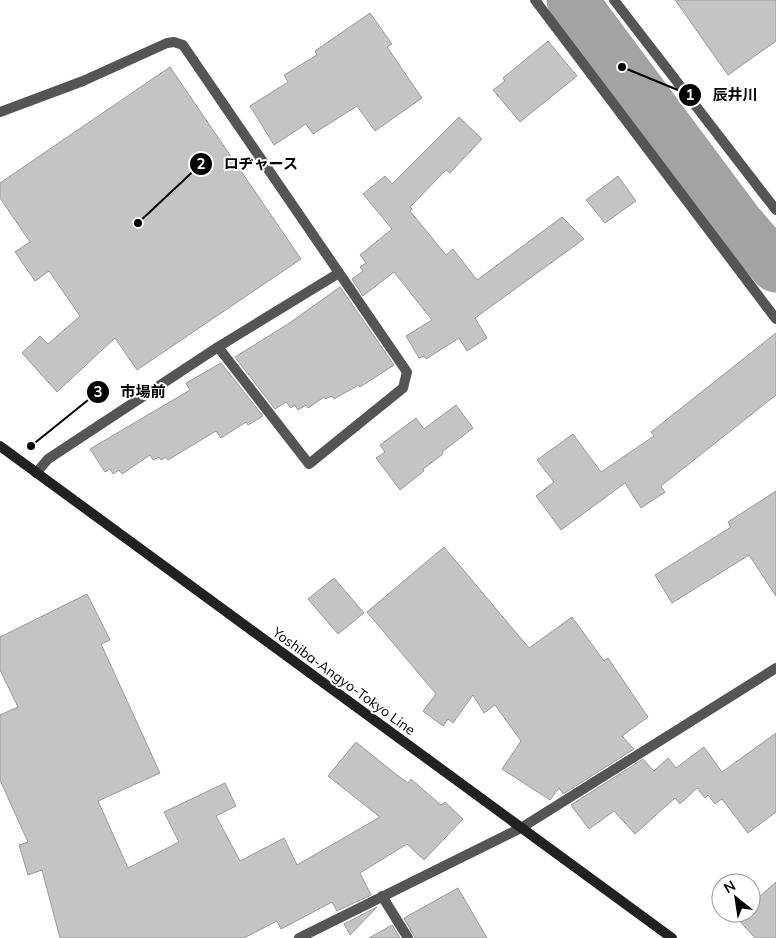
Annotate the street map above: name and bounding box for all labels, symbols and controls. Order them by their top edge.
callout: 辰井川 [678,80,768,110]
text: 1 [685,85,695,104]
text: 辰井川 [712,85,758,104]
callout: ロヂャース [188,149,308,179]
text: 2 [196,154,206,173]
text: ロヂャース [224,154,298,173]
callout: 市場前 [86,377,176,407]
text: 3 [93,382,103,401]
text: 市場前 [120,382,166,401]
street label: Yoshiba-Angyo-Tokyo Line [268,622,419,739]
north arrow [711,873,761,923]
text: N [720,876,739,897]

